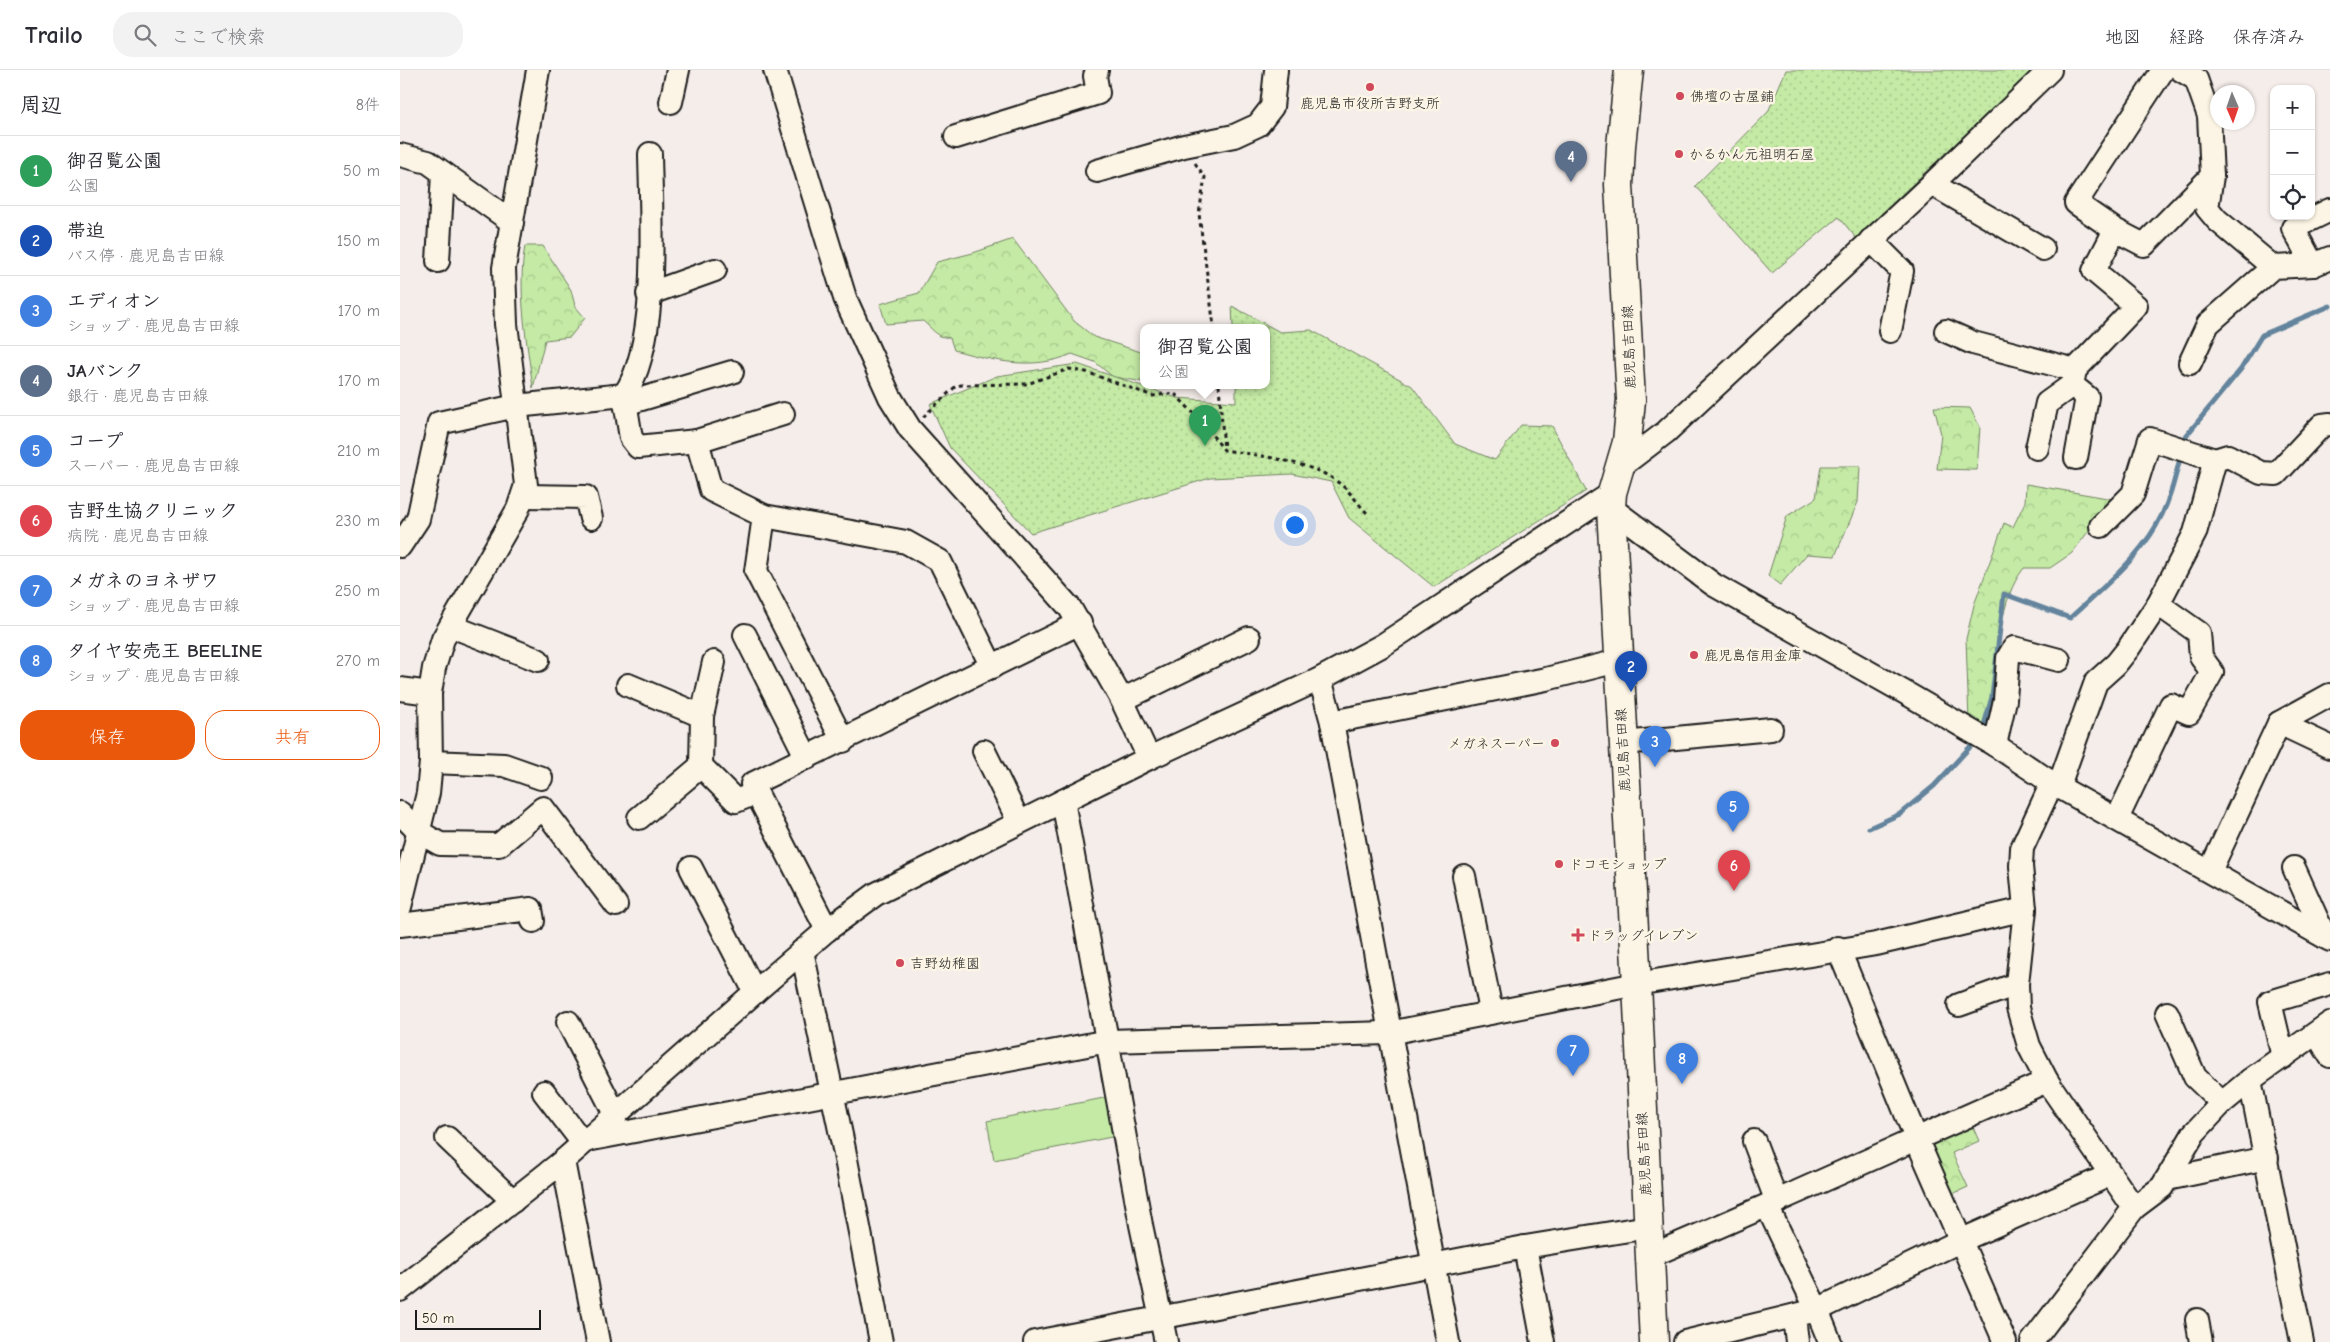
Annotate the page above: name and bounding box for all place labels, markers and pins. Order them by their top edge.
marker: 鹿児島市役所吉野支所 [1364,81,1376,93]
place label: 佛壇の古屋鋪 [1690,88,1774,105]
marker: 佛壇の古屋鋪 [1674,90,1686,102]
place label: 鹿児島市役所吉野支所 [1300,95,1440,112]
pin: 4 [1555,141,1587,182]
place label: かるかん元祖明石屋 [1689,146,1814,163]
marker: かるかん元祖明石屋 [1673,148,1685,160]
pin: 1 [1189,405,1221,446]
place label: 鹿児島信用金庫 [1704,647,1802,664]
marker: 鹿児島信用金庫 [1688,649,1700,661]
pin: 2 [1615,651,1647,692]
pin: 3 [1639,726,1671,767]
place label: メガネスーパー [1448,735,1545,752]
marker: メガネスーパー [1549,737,1561,749]
pin: 5 [1717,791,1749,832]
pin: 6 [1718,850,1750,891]
place label: ドコモショップ [1569,856,1666,873]
marker: ドコモショップ [1553,858,1565,870]
place label: ドラッグイレブン [1588,927,1698,944]
marker: ドラッグイレブン [1572,929,1584,941]
place label: 吉野幼稚園 [910,955,980,972]
marker: 吉野幼稚園 [894,957,906,969]
pin: 7 [1557,1035,1589,1076]
pin: 8 [1666,1043,1698,1084]

